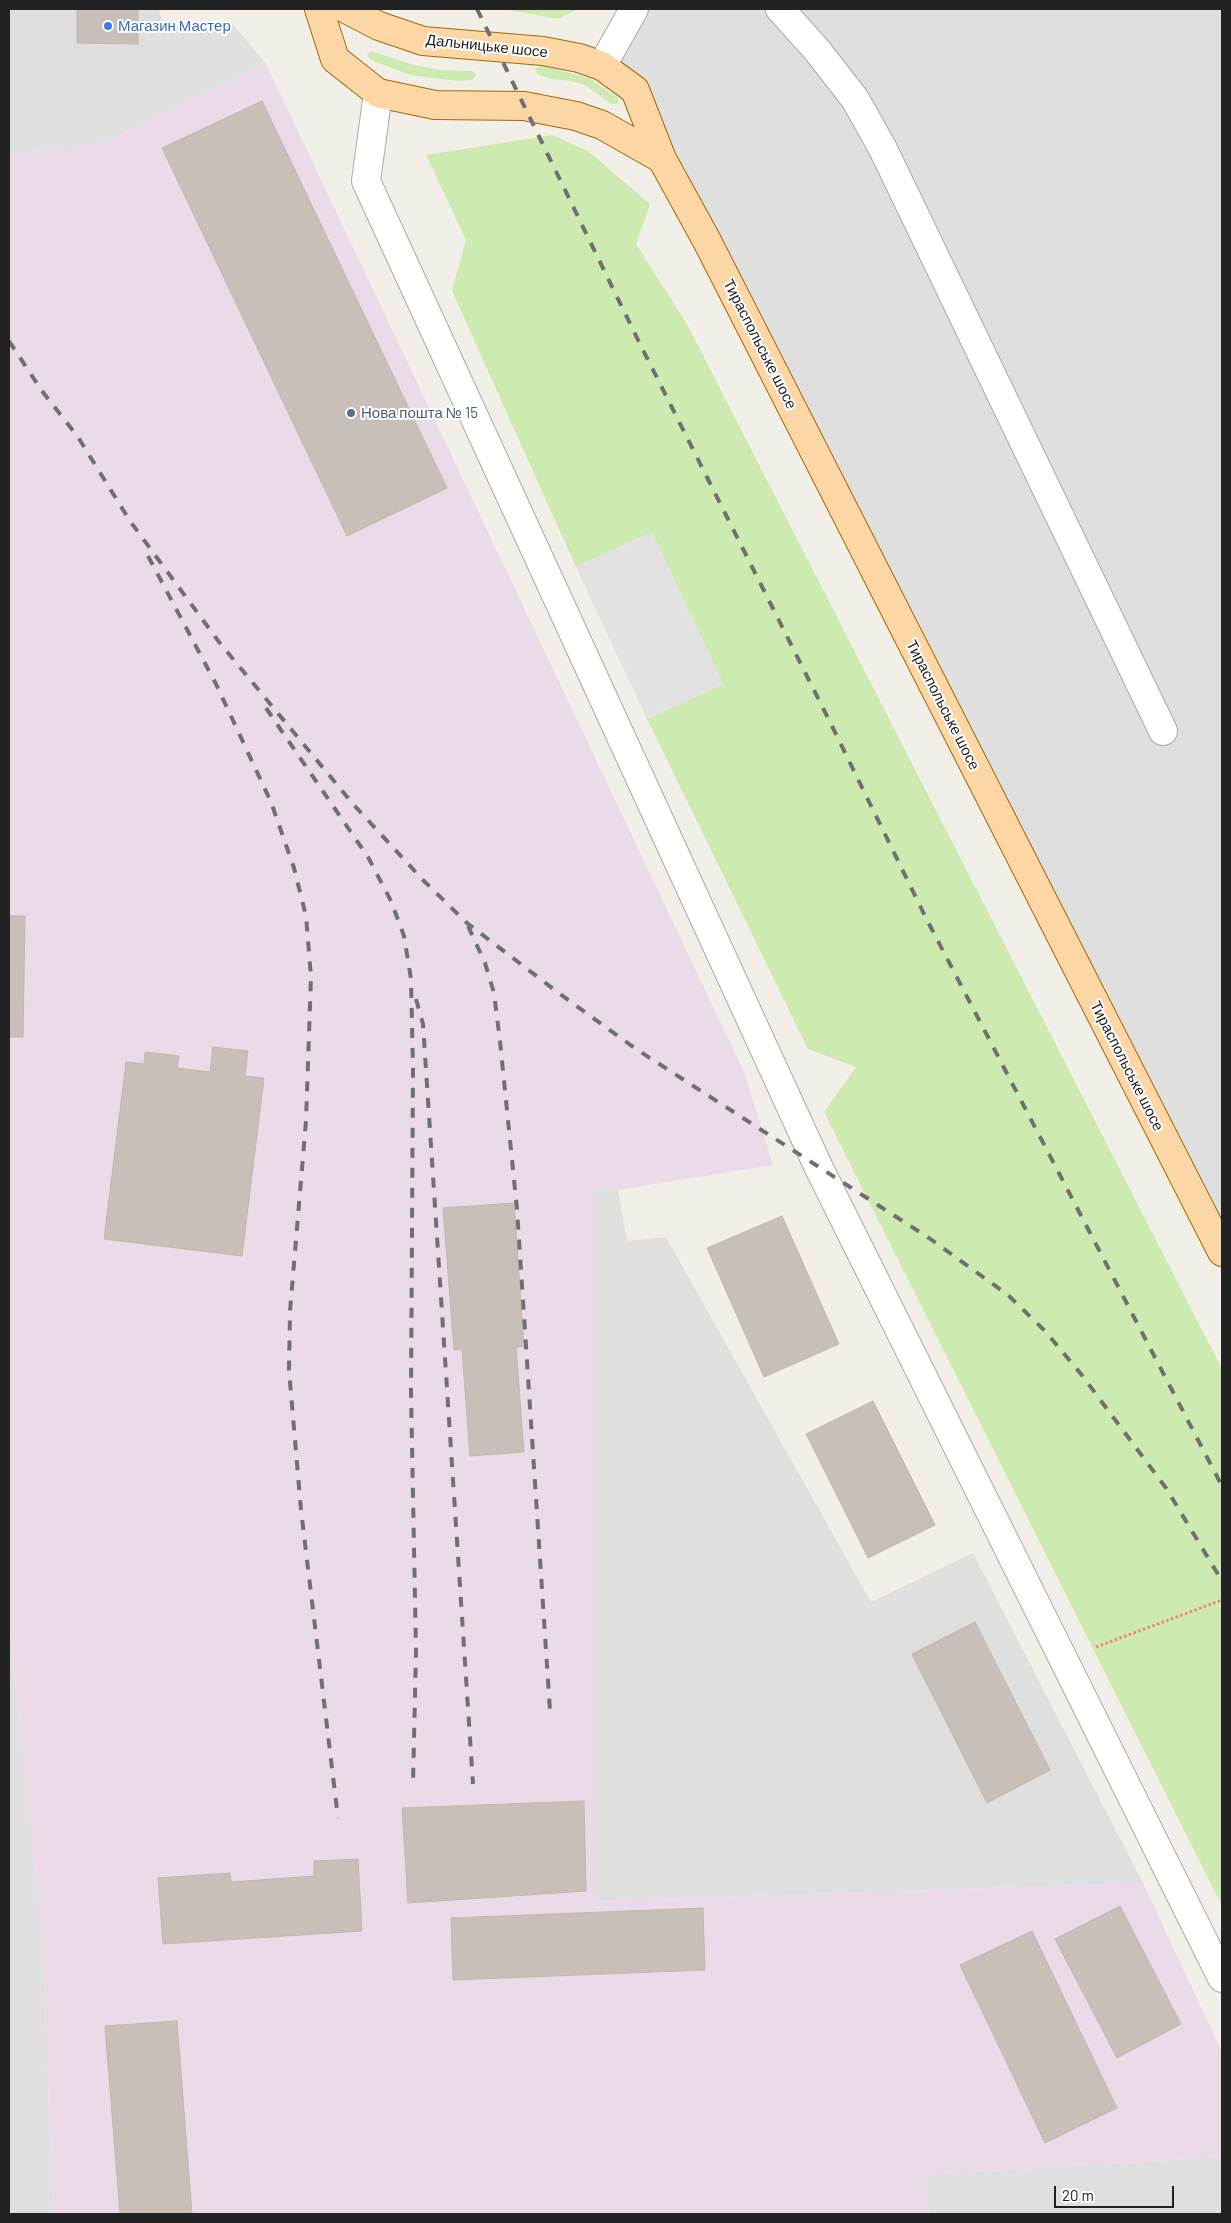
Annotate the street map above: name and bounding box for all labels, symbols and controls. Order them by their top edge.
place label: Магазин Мастер [118,17,231,35]
marker: Магазин Мастер [102,20,114,32]
street label: Дальницьке шосе [425,31,549,61]
street label: Тираспольське шосе [719,276,801,412]
place label: Нова пошта № 15 [361,404,478,422]
marker: Нова пошта № 15 [345,407,357,419]
street label: Тираспольське шосе [902,637,984,773]
street label: Тираспольське шосе [1086,998,1168,1134]
scale bar [1056,2176,1176,2208]
text: 20 m [1062,2186,1094,2204]

